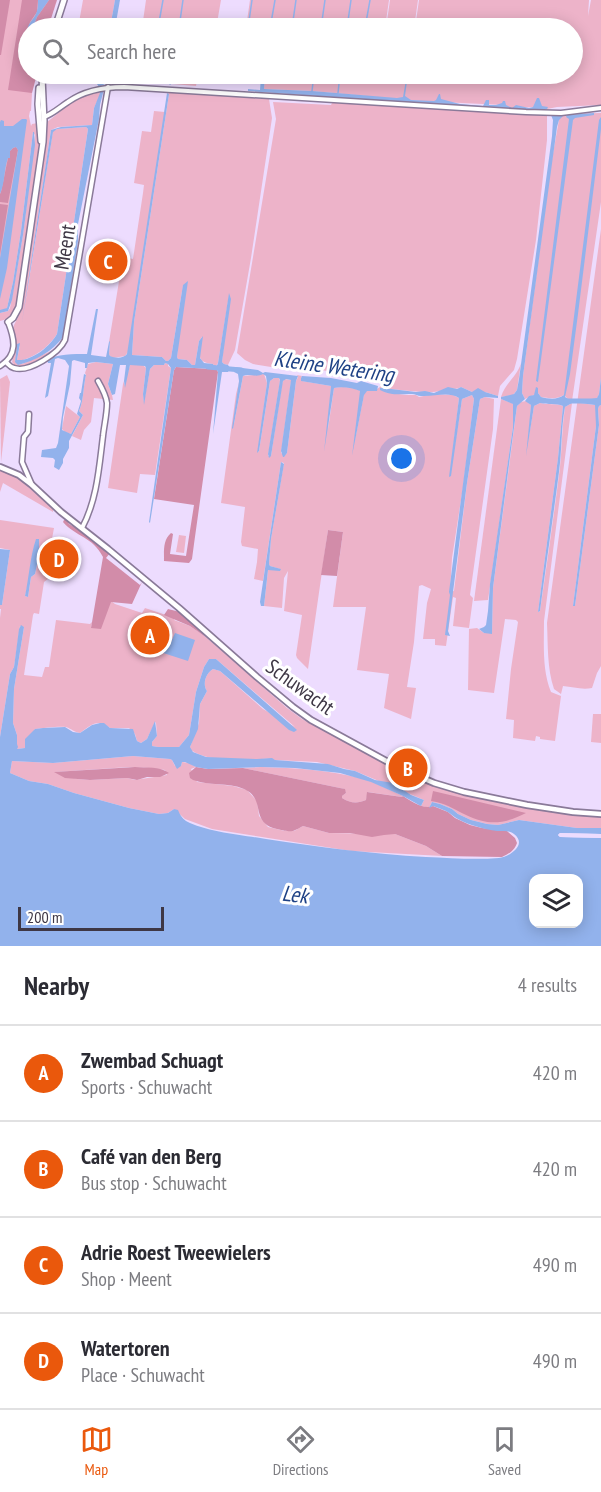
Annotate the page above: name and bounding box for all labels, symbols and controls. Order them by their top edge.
search box [18,18,583,84]
icon: search [39,35,72,68]
text: Search here [87,37,176,65]
street label: Meent [48,222,81,272]
pin: C [88,238,128,284]
water label: Kleine Wetering [272,344,397,388]
your location [387,444,416,473]
pin: D [40,536,78,582]
pin: A [130,612,170,658]
street label: Schuwacht [261,653,340,721]
pin: B [388,746,428,790]
map controls [529,874,583,928]
button: layers [529,874,583,928]
water label: Lek [281,879,312,910]
scale bar [18,904,164,932]
text: 200 m [27,907,62,927]
text: Nearby [24,969,89,1002]
text: 4 results [518,972,577,998]
text: Zwembad Schuagt [81,1046,223,1074]
text: A [38,1060,49,1086]
text: 420 m [533,1060,577,1086]
text: Sports · Schuwacht [81,1074,212,1100]
text: Café van den Berg [81,1142,222,1170]
text: B [39,1156,48,1182]
text: 420 m [533,1156,577,1182]
text: Bus stop · Schuwacht [81,1170,227,1196]
text: Adrie Roest Tweewielers [81,1238,271,1266]
text: C [39,1252,48,1278]
text: 490 m [533,1252,577,1278]
text: Shop · Meent [81,1266,172,1292]
text: Watertoren [81,1334,170,1362]
text: D [38,1348,49,1374]
text: 490 m [533,1348,577,1374]
text: Place · Schuwacht [81,1362,205,1388]
tab: Map [80,1423,113,1479]
tab: Directions [273,1423,328,1479]
tab: Saved [488,1423,521,1479]

